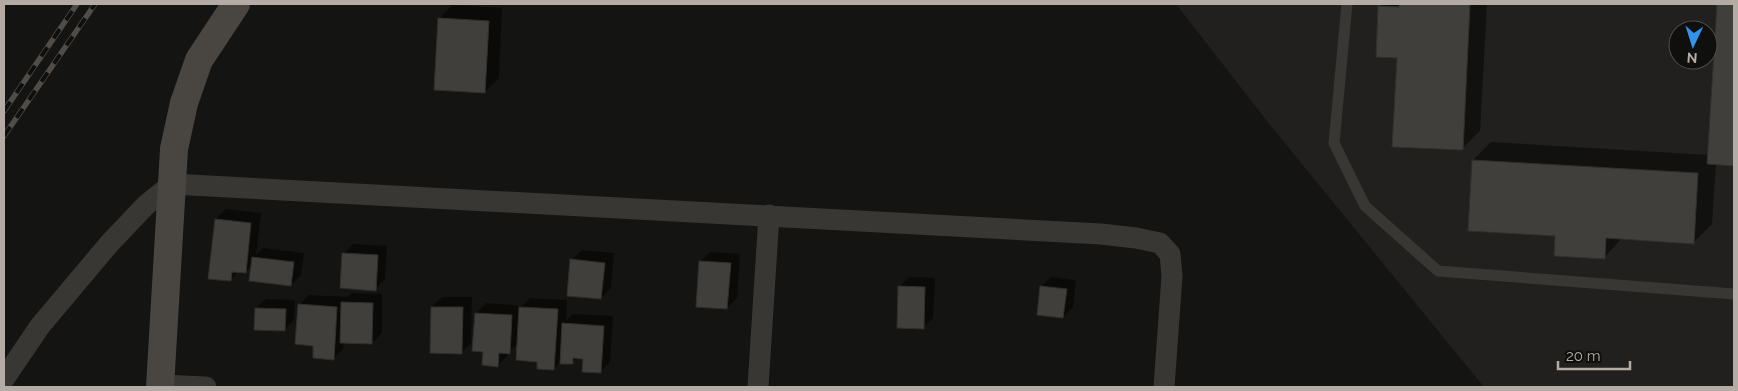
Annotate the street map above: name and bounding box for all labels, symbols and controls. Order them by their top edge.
north arrow [1668,20,1718,70]
text: N [1686,50,1698,66]
scale bar [1558,338,1630,370]
text: 20 m [1566,347,1601,365]

